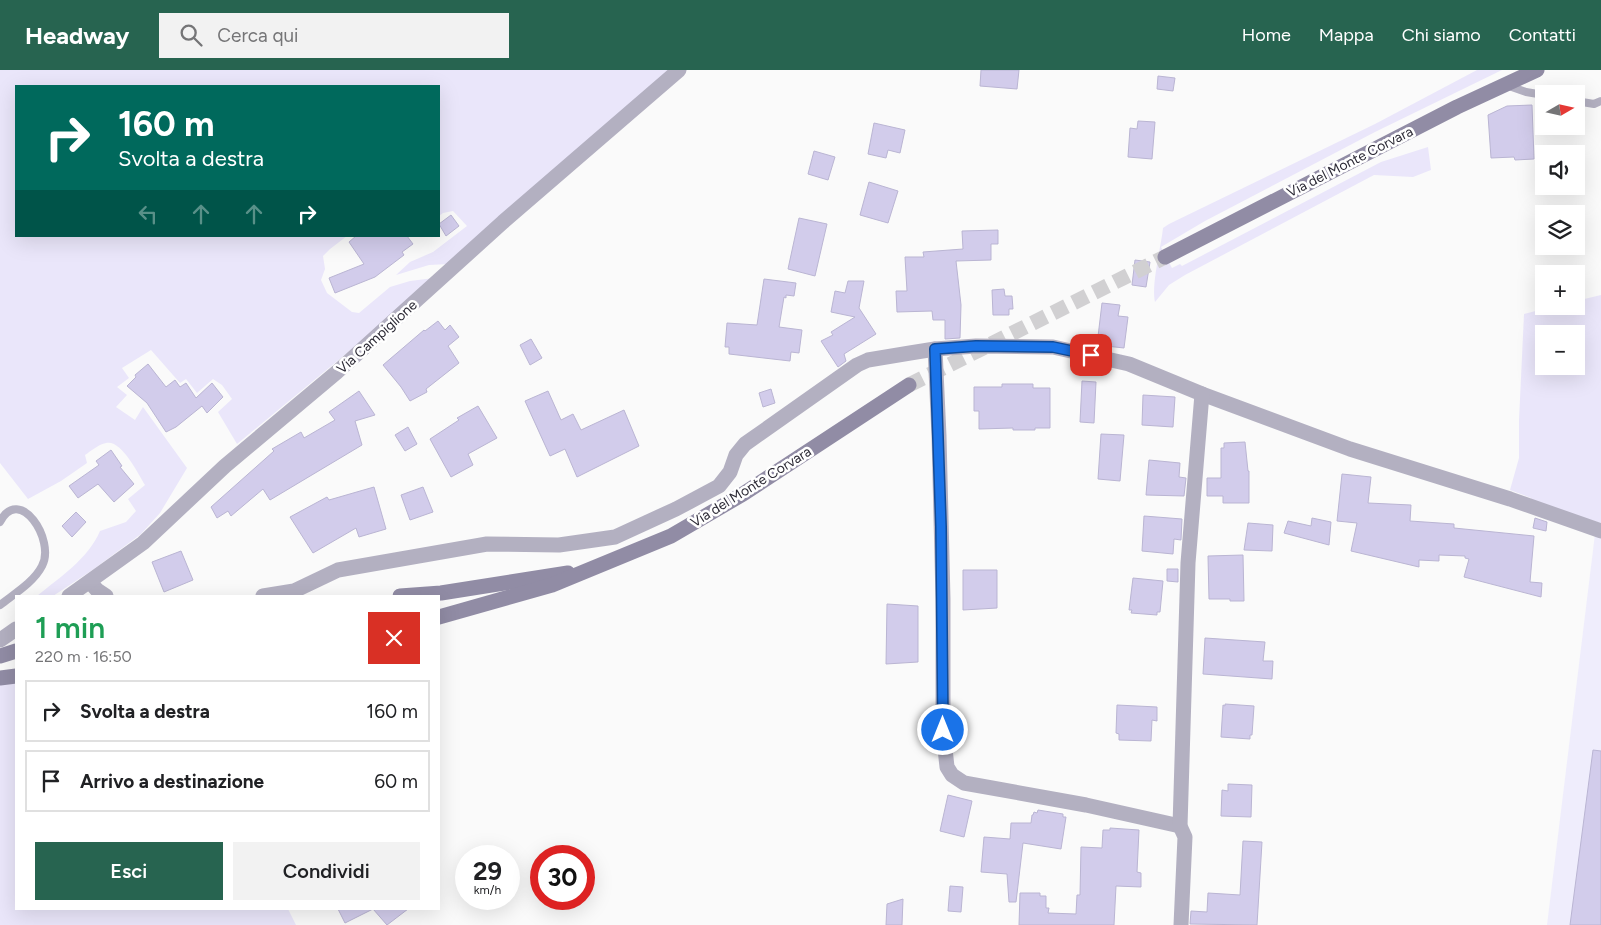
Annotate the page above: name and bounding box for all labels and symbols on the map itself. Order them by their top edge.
north arrow [1535,85,1585,135]
street label: Via del Monte Corvara [1284,123,1416,201]
street label: Via Campiglione [333,296,421,378]
pin [1070,334,1112,376]
street label: Via del Monte Corvara [687,443,815,531]
position arrow [916,703,968,755]
speed limit sign: 30 [530,845,595,910]

